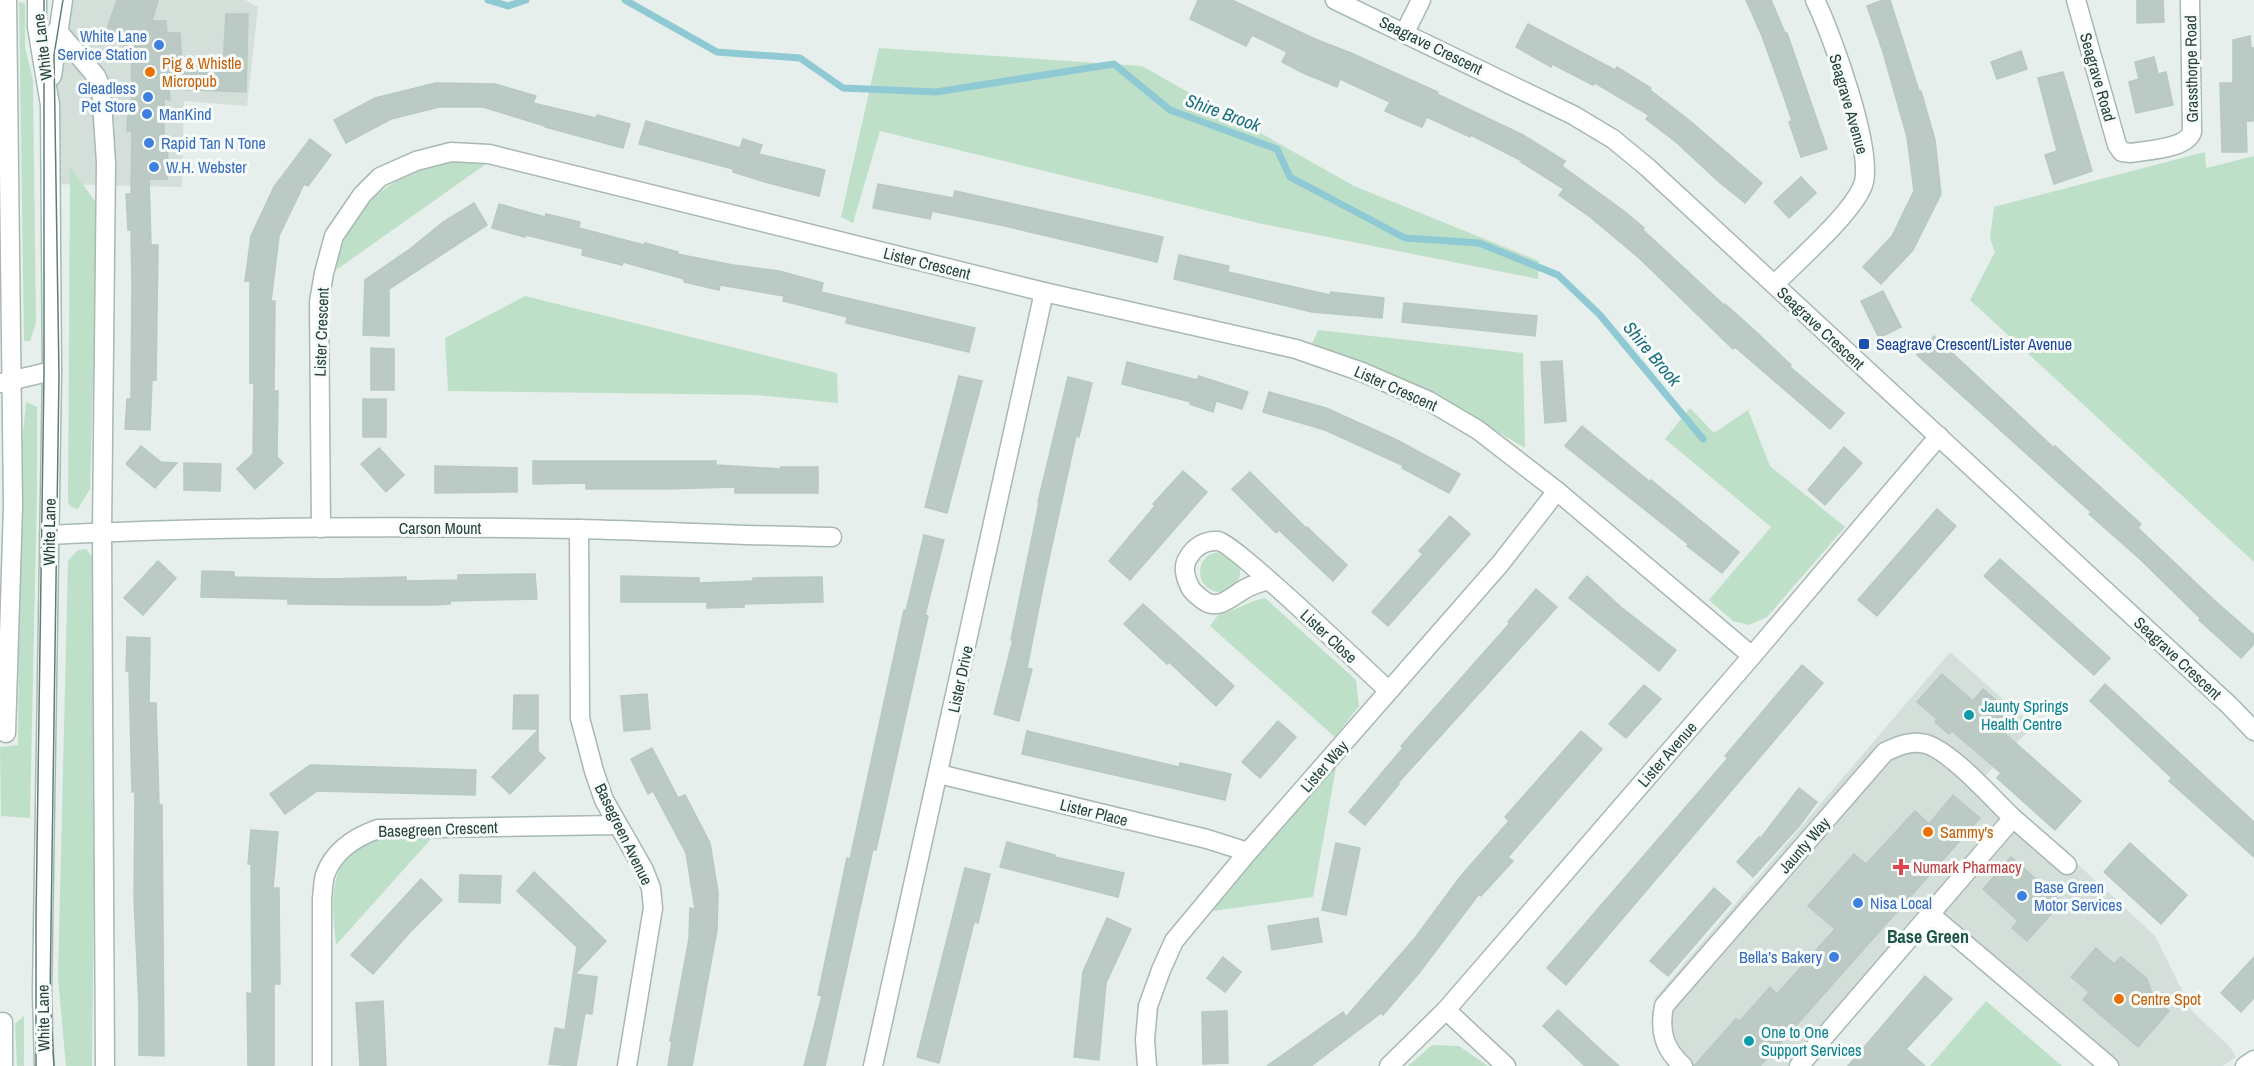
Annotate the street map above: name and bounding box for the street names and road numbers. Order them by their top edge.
street label: Seagrave Crescent [1376,10,1487,80]
street label: White Lane [27,12,57,82]
street label: Grassthorpe Road [2179,15,2203,123]
street label: Seagrave Road [2075,30,2121,124]
street label: Seagrave Avenue [1824,51,1874,157]
street label: Lister Crescent [881,242,973,285]
street label: Seagrave Crescent [1772,282,1870,375]
street label: Lister Crescent [308,287,334,377]
street label: Lister Crescent [1351,360,1441,416]
street label: White Lane [37,498,61,566]
street label: Carson Mount [399,517,482,539]
street label: Lister Close [1296,604,1362,668]
street label: Seagrave Crescent [2129,612,2227,705]
street label: Lister Drive [942,644,978,714]
street label: Lister Avenue [1632,717,1702,791]
street label: Lister Way [1295,735,1353,797]
street label: Basegreen Avenue [590,779,658,889]
street label: Lister Place [1058,793,1130,831]
street label: Jaunty Way [1773,812,1835,878]
street label: Basegreen Crescent [378,816,498,842]
street label: White Lane [31,984,55,1052]

